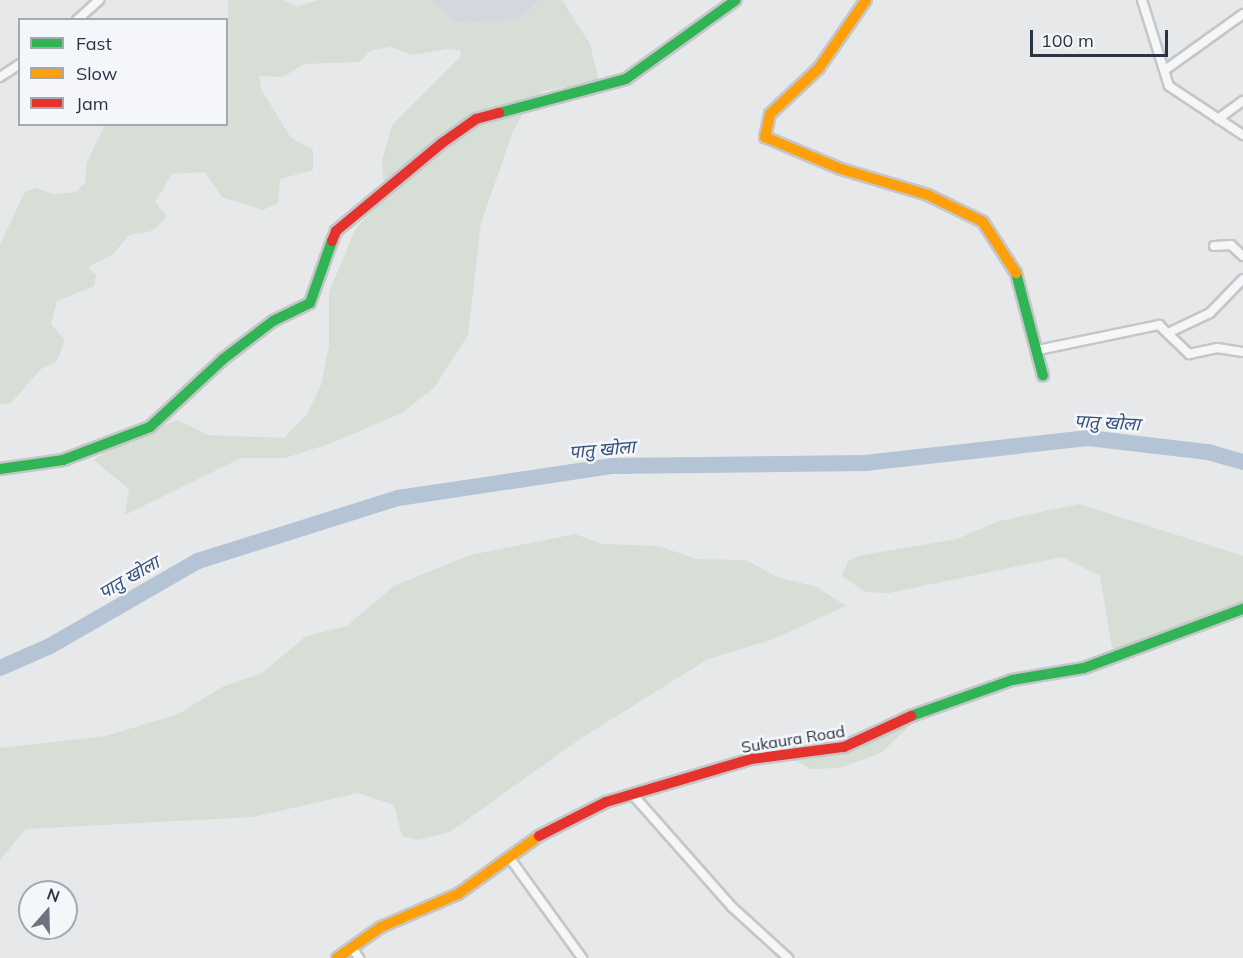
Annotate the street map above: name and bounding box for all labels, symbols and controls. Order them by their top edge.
legend [18,18,228,126]
scale bar [1033,18,1171,56]
text: 100 m [1041,29,1094,52]
text: Fast [76,32,112,55]
text: Slow [76,62,117,85]
text: Jam [76,92,109,115]
water label: पातु खोला [1073,410,1141,436]
water label: पातु खोला [568,436,636,464]
water label: पातु खोला [95,552,163,604]
street label: Sukaura Road [740,721,846,757]
north arrow [18,880,78,940]
text: N [44,883,63,906]

